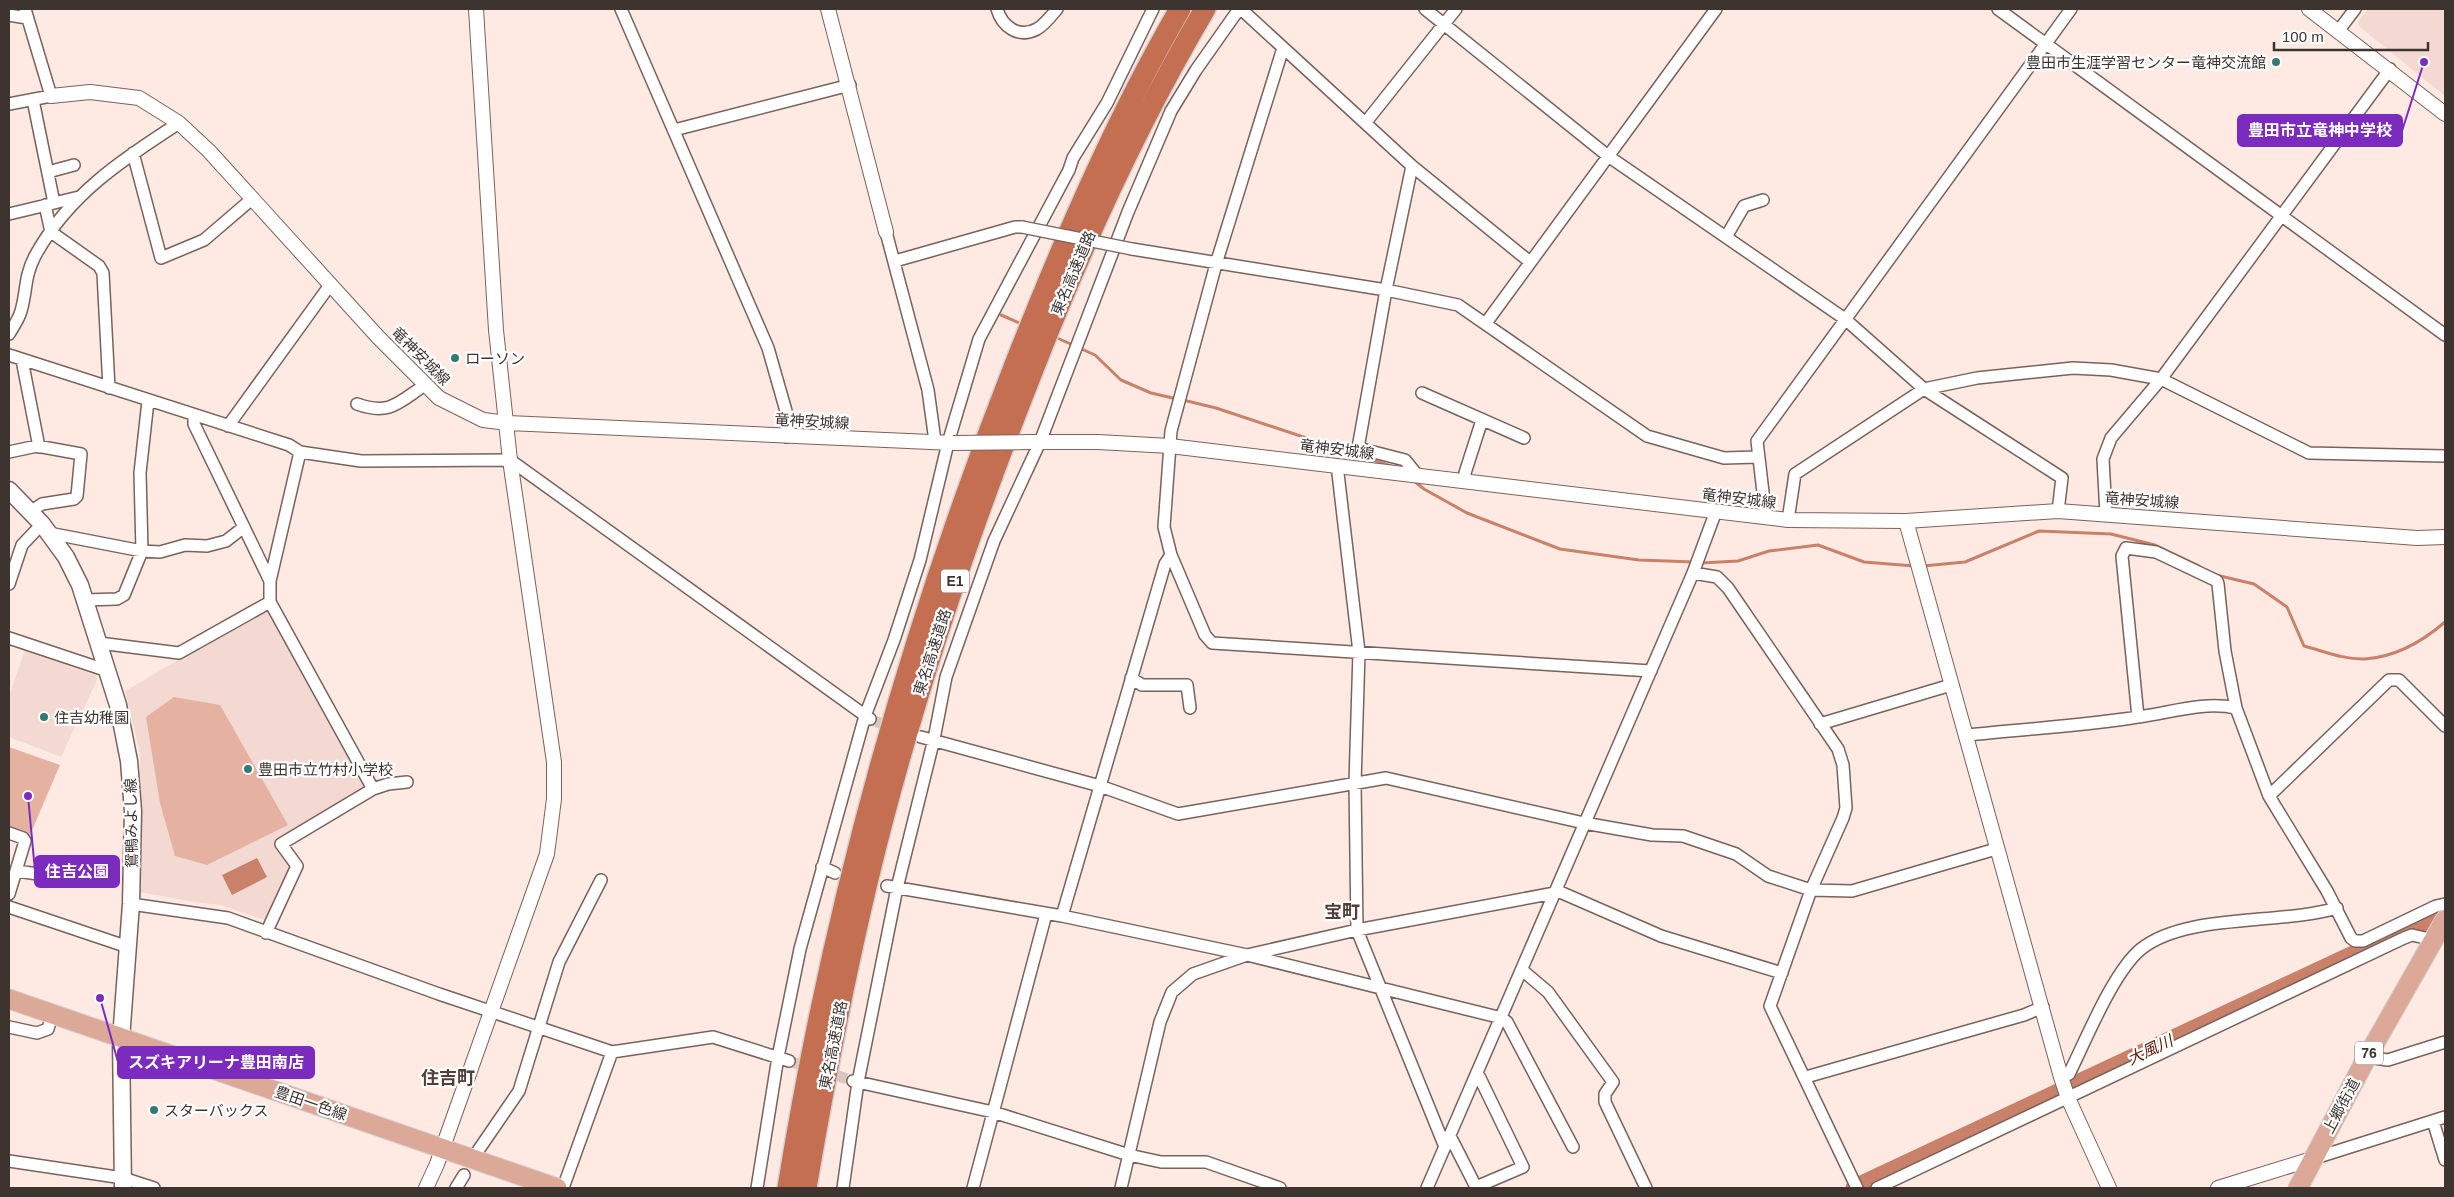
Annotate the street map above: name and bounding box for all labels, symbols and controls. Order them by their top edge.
scale bar [2274,20,2428,52]
text: 100 m [2282,28,2324,45]
place label: 豊田市生涯学習センター竜神交流館 [2026,54,2266,71]
marker: 豊田市生涯学習センター竜神交流館 [2270,56,2282,68]
callout: 豊田市立竜神中学校 [2238,115,2402,146]
text: 豊田市立竜神中学校 [2248,121,2392,139]
street label: 東名高速道路 [1048,228,1098,318]
street label: 竜神安城線 [388,323,454,389]
place label: ローソン [465,350,525,367]
marker: ローソン [449,352,461,364]
street label: 竜神安城線 [774,411,850,431]
street label: 竜神安城線 [1299,436,1375,462]
street label: 竜神安城線 [1701,485,1777,511]
street label: 竜神安城線 [2104,489,2180,511]
road number: E1 [941,570,969,592]
street label: 東名高速道路 [910,607,954,697]
place label: 住吉幼稚園 [54,709,129,726]
marker: 住吉幼稚園 [38,711,50,723]
place label: 豊田市立竹村小学校 [258,761,393,778]
marker: 豊田市立竹村小学校 [242,763,254,775]
street label: 鴛鴨みよし線 [122,778,140,868]
callout: 住吉公園 [35,856,119,887]
text: 住吉公園 [44,863,109,880]
district label: 宝町 [1324,902,1360,922]
street label: 東名高速道路 [816,999,850,1091]
water label: 大風川 [2125,1031,2177,1068]
road number: 76 [2355,1042,2383,1064]
callout: スズキアリーナ豊田南店 [118,1047,314,1078]
text: スズキアリーナ豊田南店 [128,1054,304,1071]
district label: 住吉町 [421,1068,475,1088]
street label: 上郷街道 [2319,1076,2363,1136]
street label: 豊田一色線 [273,1083,349,1123]
place label: スターバックス [164,1102,268,1119]
marker: スターバックス [148,1104,160,1116]

